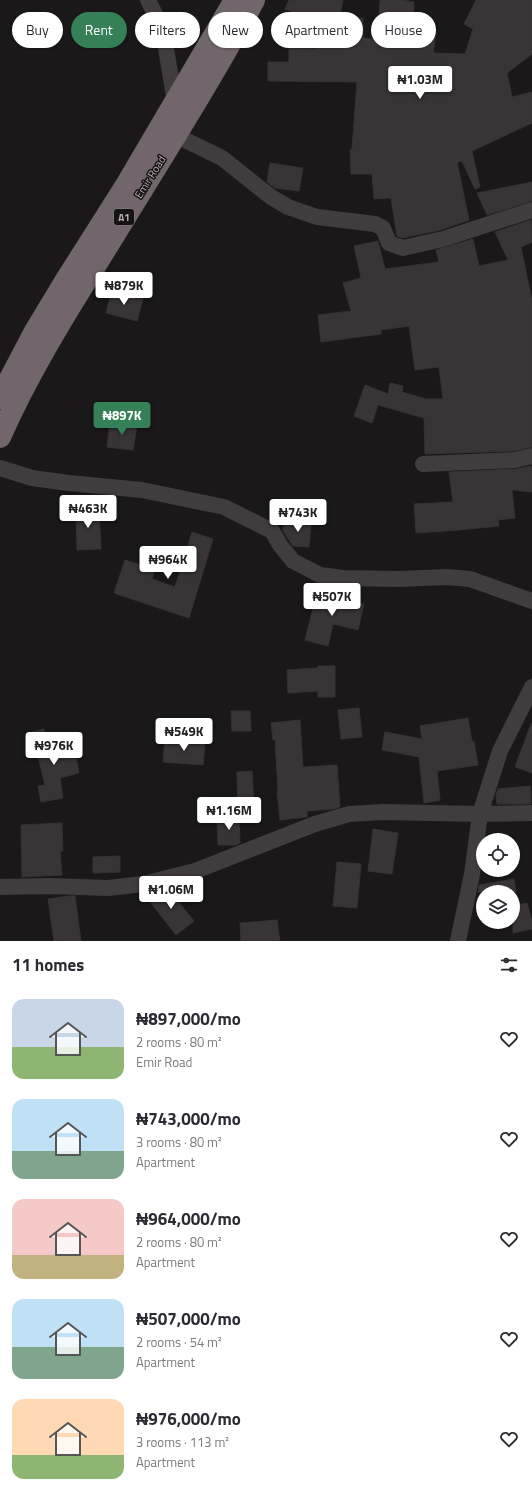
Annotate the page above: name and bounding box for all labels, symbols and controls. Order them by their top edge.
chip: Buy [12,12,63,48]
chip: Rent [71,12,127,48]
chip: Filters [135,12,200,48]
chip: New [208,12,263,48]
chip: Apartment [271,12,363,48]
chip: House [371,12,436,48]
pin: ₦1.03M [387,66,453,100]
text: ₦1.03M [397,69,443,89]
street label: Emir Road [131,152,170,201]
road number: A1 [114,209,134,225]
pin: ₦879K [96,272,152,306]
text: ₦879K [105,275,143,295]
pin: ₦897K [94,402,150,436]
text: ₦897K [103,405,141,425]
pin: ₦463K [60,495,116,529]
text: ₦463K [69,498,107,518]
pin: ₦743K [270,499,326,533]
text: ₦743K [279,502,317,522]
pin: ₦964K [140,546,196,580]
text: ₦964K [149,549,187,569]
pin: ₦507K [304,583,360,617]
text: ₦507K [313,586,351,606]
pin: ₦549K [156,718,212,752]
text: ₦549K [165,721,203,741]
pin: ₦976K [26,732,82,766]
text: ₦976K [35,735,73,755]
pin: ₦1.16M [196,797,262,831]
text: ₦1.16M [206,800,252,820]
map controls [476,833,520,929]
button: locate [476,833,520,877]
pin: ₦1.06M [138,876,204,910]
text: ₦1.06M [148,879,194,899]
button: layers [476,885,520,929]
text: 11 homes [12,952,84,978]
icon: filters [498,954,520,976]
text: ₦897,000/mo [136,1006,241,1032]
icon: home [44,1015,92,1063]
icon: heart [498,1028,520,1050]
text: 2 rooms · 80 m² [136,1032,222,1052]
text: Emir Road [136,1052,192,1072]
text: ₦743,000/mo [136,1106,241,1132]
icon: home [44,1115,92,1163]
icon: heart [498,1128,520,1150]
text: 3 rooms · 80 m² [136,1132,222,1152]
text: Apartment [136,1152,195,1172]
text: ₦964,000/mo [136,1206,241,1232]
icon: home [44,1215,92,1263]
icon: heart [498,1228,520,1250]
text: 2 rooms · 80 m² [136,1232,222,1252]
text: Apartment [136,1252,195,1272]
text: ₦507,000/mo [136,1306,241,1332]
icon: home [44,1315,92,1363]
icon: heart [498,1328,520,1350]
text: 2 rooms · 54 m² [136,1332,222,1352]
text: Apartment [136,1352,195,1372]
text: ₦976,000/mo [136,1406,241,1432]
icon: home [44,1415,92,1463]
icon: heart [498,1428,520,1450]
text: 3 rooms · 113 m² [136,1432,229,1452]
text: Apartment [136,1452,195,1472]

